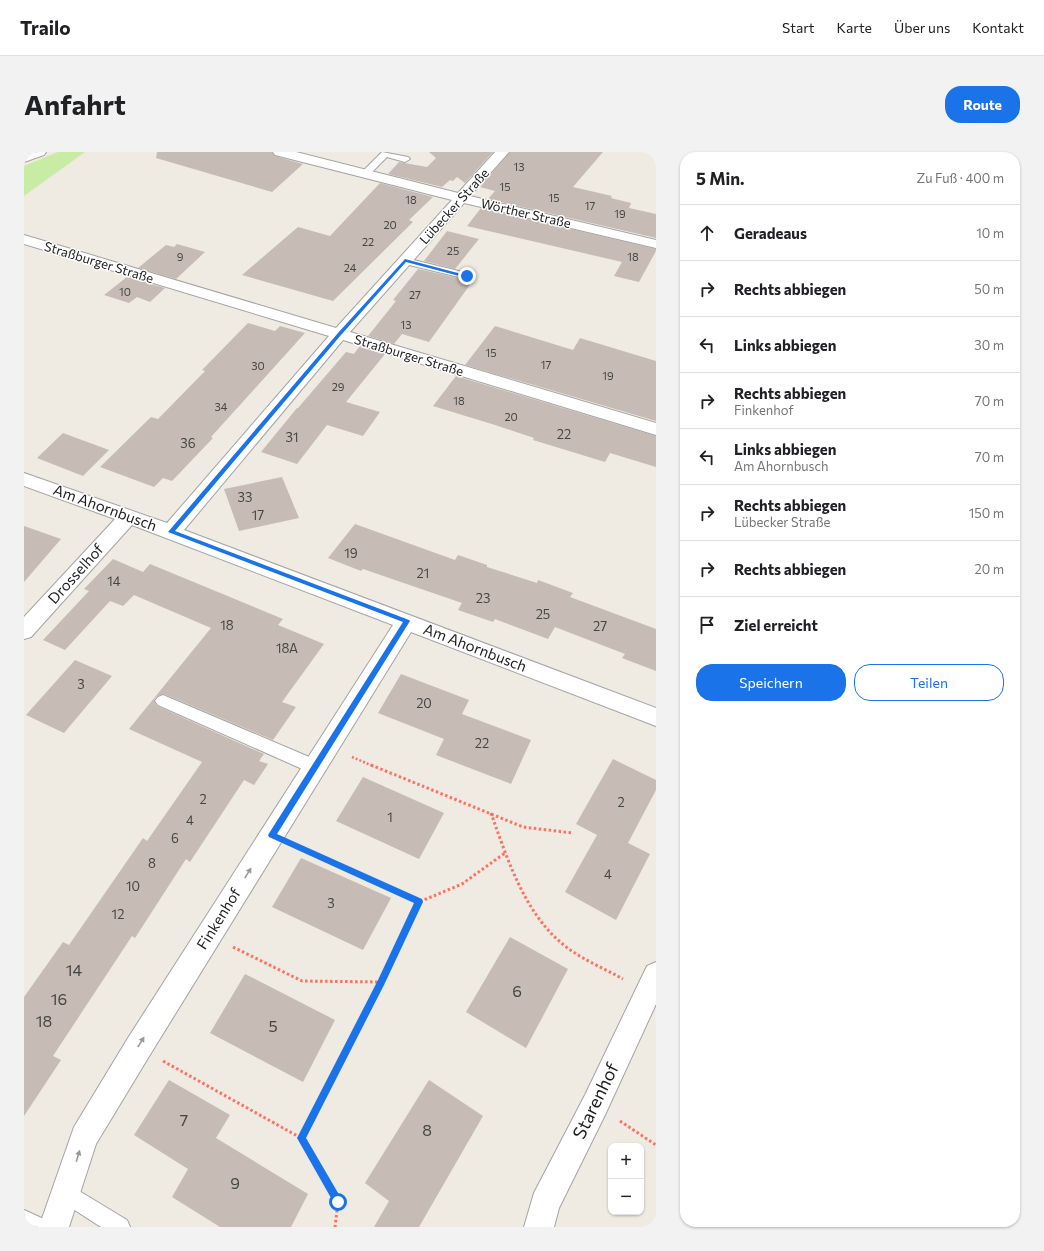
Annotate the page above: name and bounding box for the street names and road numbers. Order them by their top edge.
street label: Lübecker Straße [416,165,492,247]
street label: Wörther Straße [479,195,573,231]
street label: Straßburger Straße [42,238,156,286]
street label: Straßburger Straße [352,331,466,379]
street label: Am Ahornbusch [51,480,160,534]
street label: Drosselhof [44,540,107,607]
street label: Am Ahornbusch [421,619,529,675]
street label: Finkenhof [192,885,244,952]
street label: Starenhof [567,1058,623,1142]

